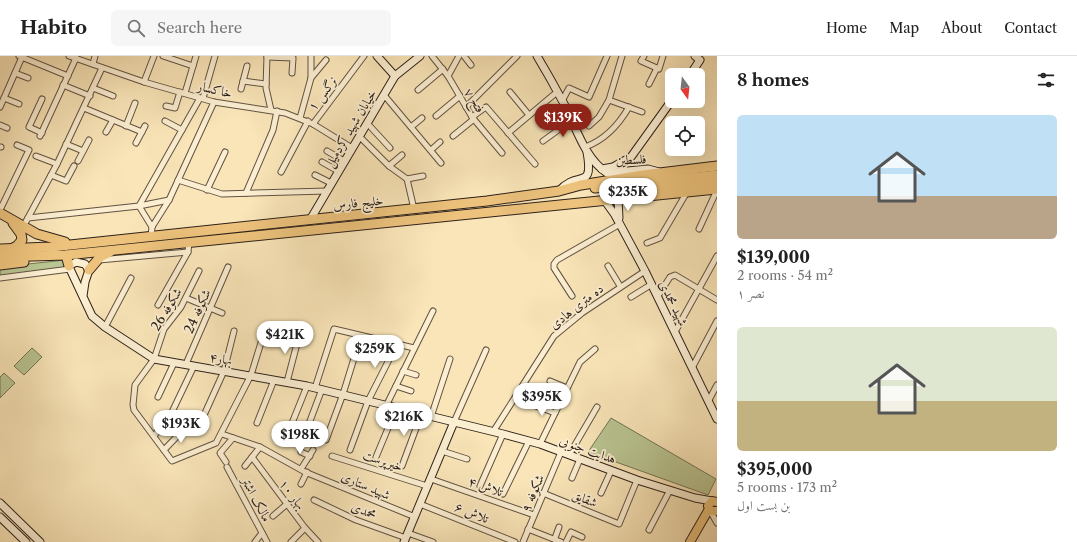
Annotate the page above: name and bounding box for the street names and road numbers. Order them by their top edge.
street label: نرگس ۱ [304,73,342,115]
street label: خاکسار [194,77,234,102]
street label: فتح ۷ [458,85,489,118]
street label: خیابان شهید کردمیل [321,86,381,171]
street label: فلسطین [615,150,647,168]
street label: خلیج فارس [332,191,384,217]
street label: شهید محمدی [655,278,692,329]
street label: ده متری هادی [546,280,606,332]
street label: شکوفه 26 [147,285,186,334]
street label: شکوفه 24 [180,286,215,336]
street label: بهار۴ [208,348,233,369]
street label: هدایت جنوبی [557,431,619,469]
street label: خیرپرست [360,446,405,476]
street label: شهید ستاری [339,468,393,503]
street label: مالک اشتر [238,472,275,524]
street label: شکوفه ۹ [517,472,548,515]
street label: تلاش ۴ [466,473,506,500]
street label: بهار ۱۰ [276,476,310,513]
street label: شقایق [570,486,600,511]
street label: محمدی [349,498,379,522]
street label: تلاش ۶ [452,498,492,527]

